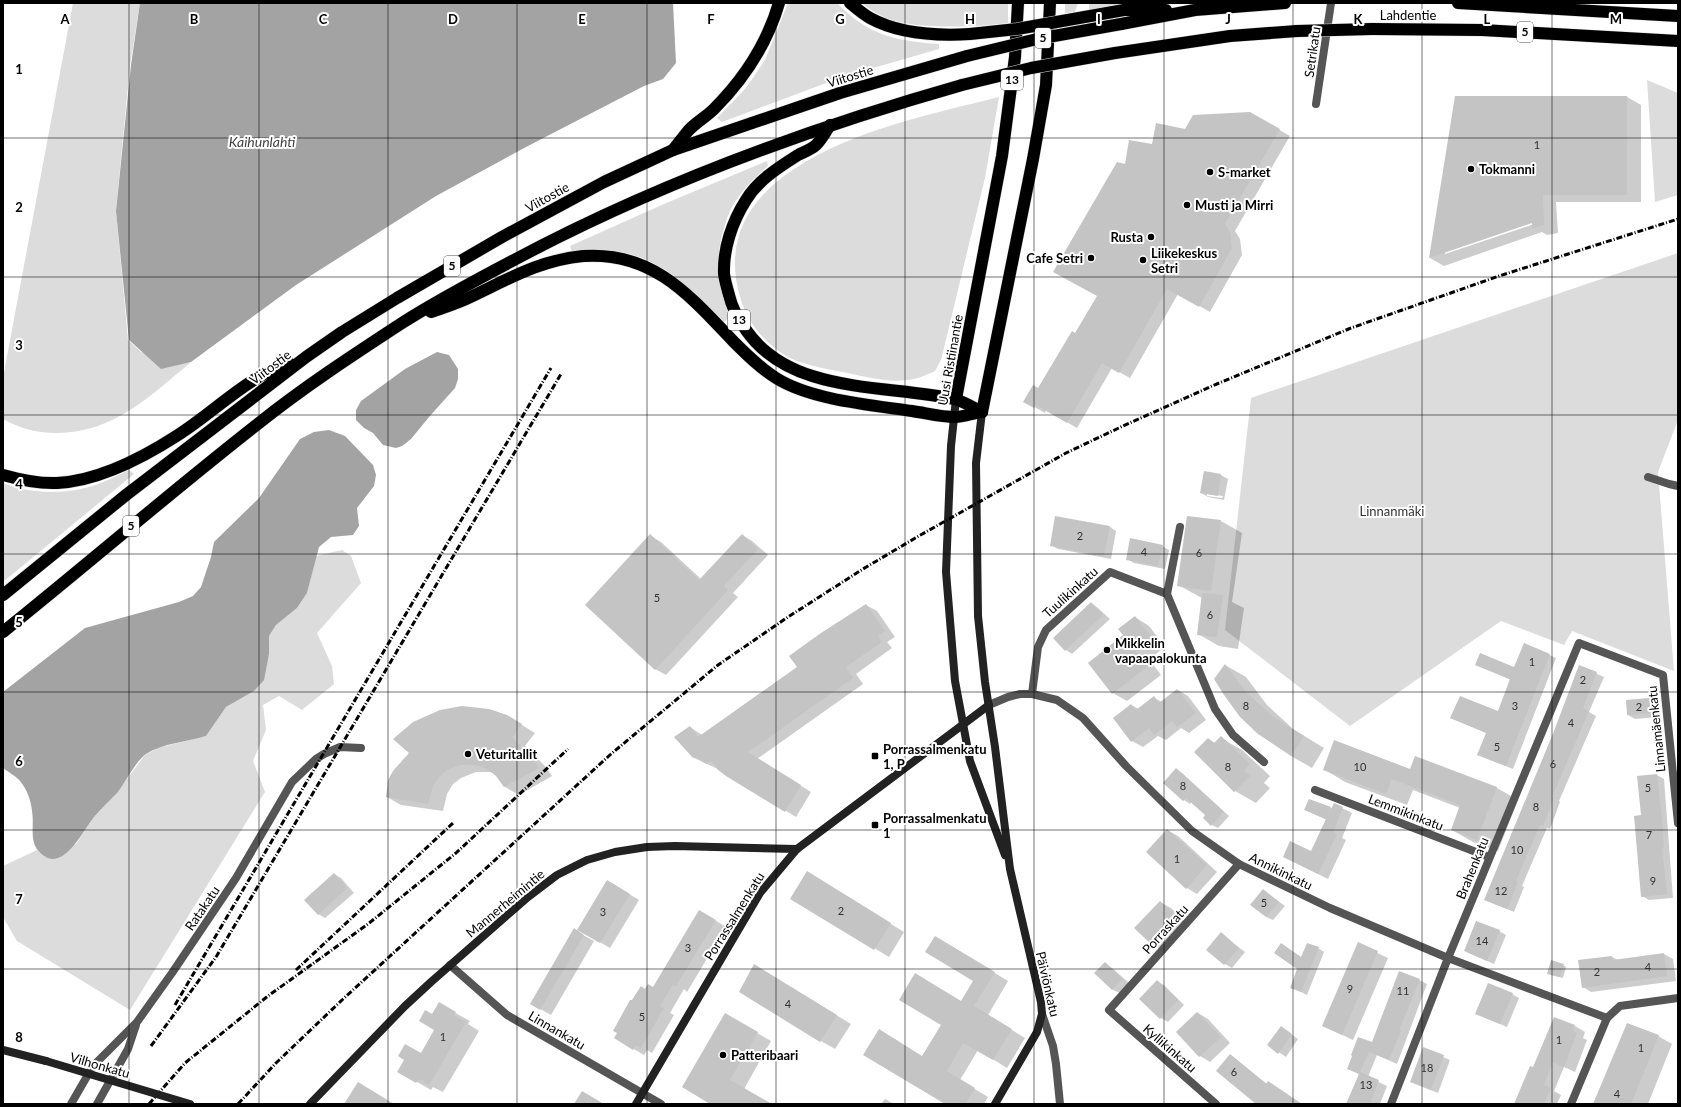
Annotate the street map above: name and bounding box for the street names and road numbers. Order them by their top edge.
street label: Lahdentie [1380,7,1436,23]
road number: 5 [1517,22,1533,42]
street label: Setrikatu [1301,26,1323,78]
road number: 5 [1035,28,1051,48]
street label: Viitostie [825,61,875,91]
road number: 13 [1001,70,1023,90]
street label: Viitostie [522,178,572,216]
road number: 5 [444,256,460,276]
road number: 13 [728,310,750,330]
street label: Uusi Ristiinantie [934,313,966,407]
street label: Viitostie [246,346,294,388]
road number: 5 [123,516,139,536]
street label: Tuulikinkatu [1039,563,1101,621]
street label: Linnamäenkatu [1644,685,1668,773]
street label: Lemmikinkatu [1366,790,1446,834]
street label: Brahenkatu [1452,835,1492,901]
street label: Annikinkatu [1247,849,1315,893]
street label: Mannerheimintie [463,865,548,940]
street label: Porrassalmenkatu [700,869,768,963]
street label: Ratakatu [181,883,223,933]
street label: Porraskatu [1139,901,1191,957]
street label: Päiviönkatu [1033,950,1063,1018]
street label: Linnankatu [526,1007,588,1053]
street label: Kyllikinkatu [1140,1020,1200,1076]
street label: Vilhonkatu [68,1049,132,1081]

